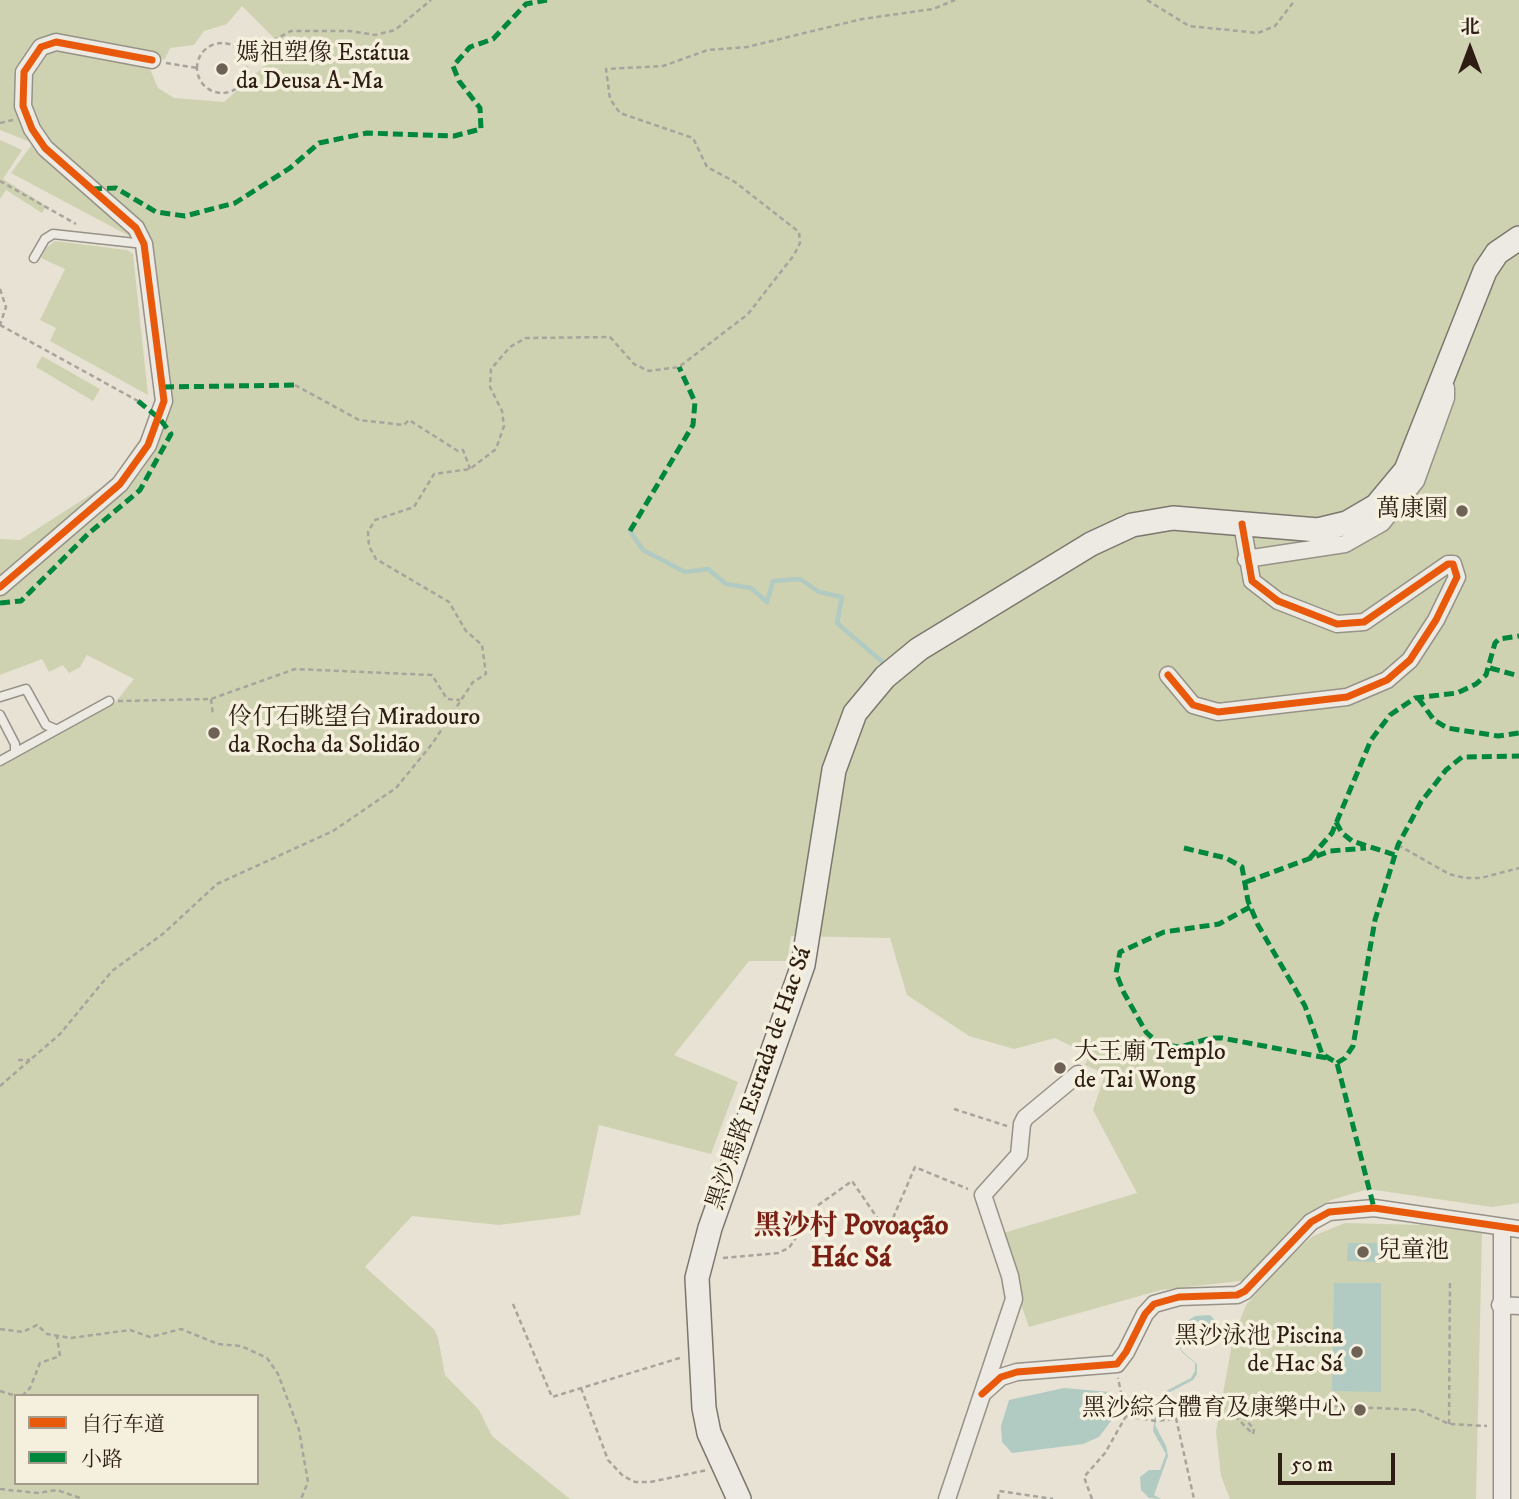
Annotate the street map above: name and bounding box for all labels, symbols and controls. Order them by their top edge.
north arrow [1435,14,1505,84]
text: 北 [1460,16,1480,39]
place label: 媽祖塑像 Estátua da Deusa A-Ma [236,41,410,97]
marker: 媽祖塑像 Estátua da Deusa A-Ma [214,61,230,77]
place label: 萬康園 [1376,497,1448,525]
marker: 萬康園 [1454,503,1470,519]
place label: 伶仃石眺望台 Miradouro da Rocha da Solidão [228,705,480,761]
marker: 伶仃石眺望台 Miradouro da Rocha da Solidão [206,725,222,741]
street label: 黑沙馬路 Estrada de Hac Sá [702,944,820,1214]
place label: 大王廟 Templo de Tai Wong [1074,1040,1226,1096]
marker: 大王廟 Templo de Tai Wong [1052,1060,1068,1076]
district label: 黑沙村 Povoação Hác Sá [754,1211,948,1277]
place label: 兒童池 [1377,1238,1449,1266]
marker: 兒童池 [1355,1244,1371,1260]
place label: 黑沙泳池 Piscina de Hac Sá [1174,1324,1343,1380]
marker: 黑沙泳池 Piscina de Hac Sá [1349,1344,1365,1360]
legend [14,1394,259,1485]
place label: 黑沙綜合體育及康樂中心 [1082,1396,1346,1424]
marker: 黑沙綜合體育及康樂中心 [1352,1402,1368,1418]
text: 自行车道 [81,1412,165,1438]
scale bar [1281,1440,1398,1484]
text: 小路 [81,1447,123,1473]
text: 50 m [1291,1452,1333,1478]

